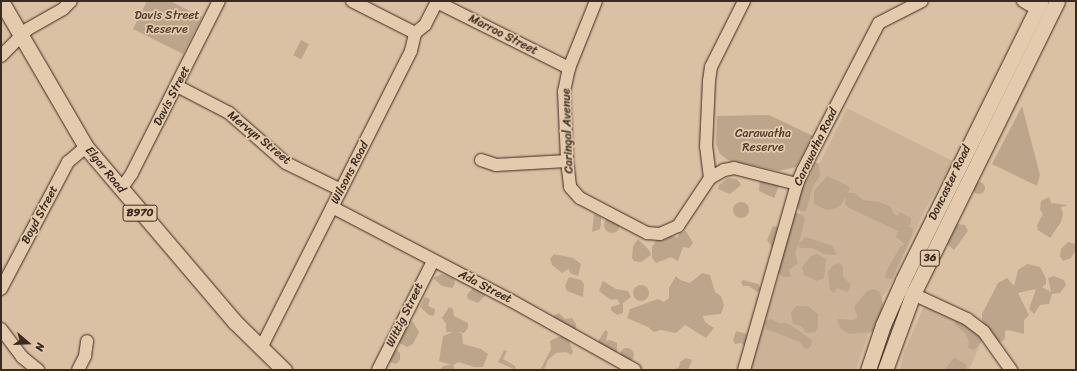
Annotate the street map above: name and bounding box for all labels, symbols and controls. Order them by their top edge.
park label: Davis Street Reserve [134,9,200,37]
street label: Marroo Street [466,11,540,59]
street label: Davis Street [151,64,193,128]
street label: Caringal Avenue [559,88,577,174]
street label: Carawatha Road [791,106,841,188]
street label: Mervyn Street [225,108,293,168]
park label: Carawatha Reserve [735,127,791,155]
street label: Wilsons Road [328,139,372,207]
street label: Doncaster Road [926,143,974,223]
street label: Elgar Road [82,144,128,196]
street label: Boyd Street [19,183,61,247]
road number: B970 [122,204,158,222]
road number: 36 [919,249,941,267]
street label: Ada Street [456,267,514,307]
street label: Wittig Street [383,280,427,350]
north arrow [8,323,48,363]
text: N [30,340,50,354]

